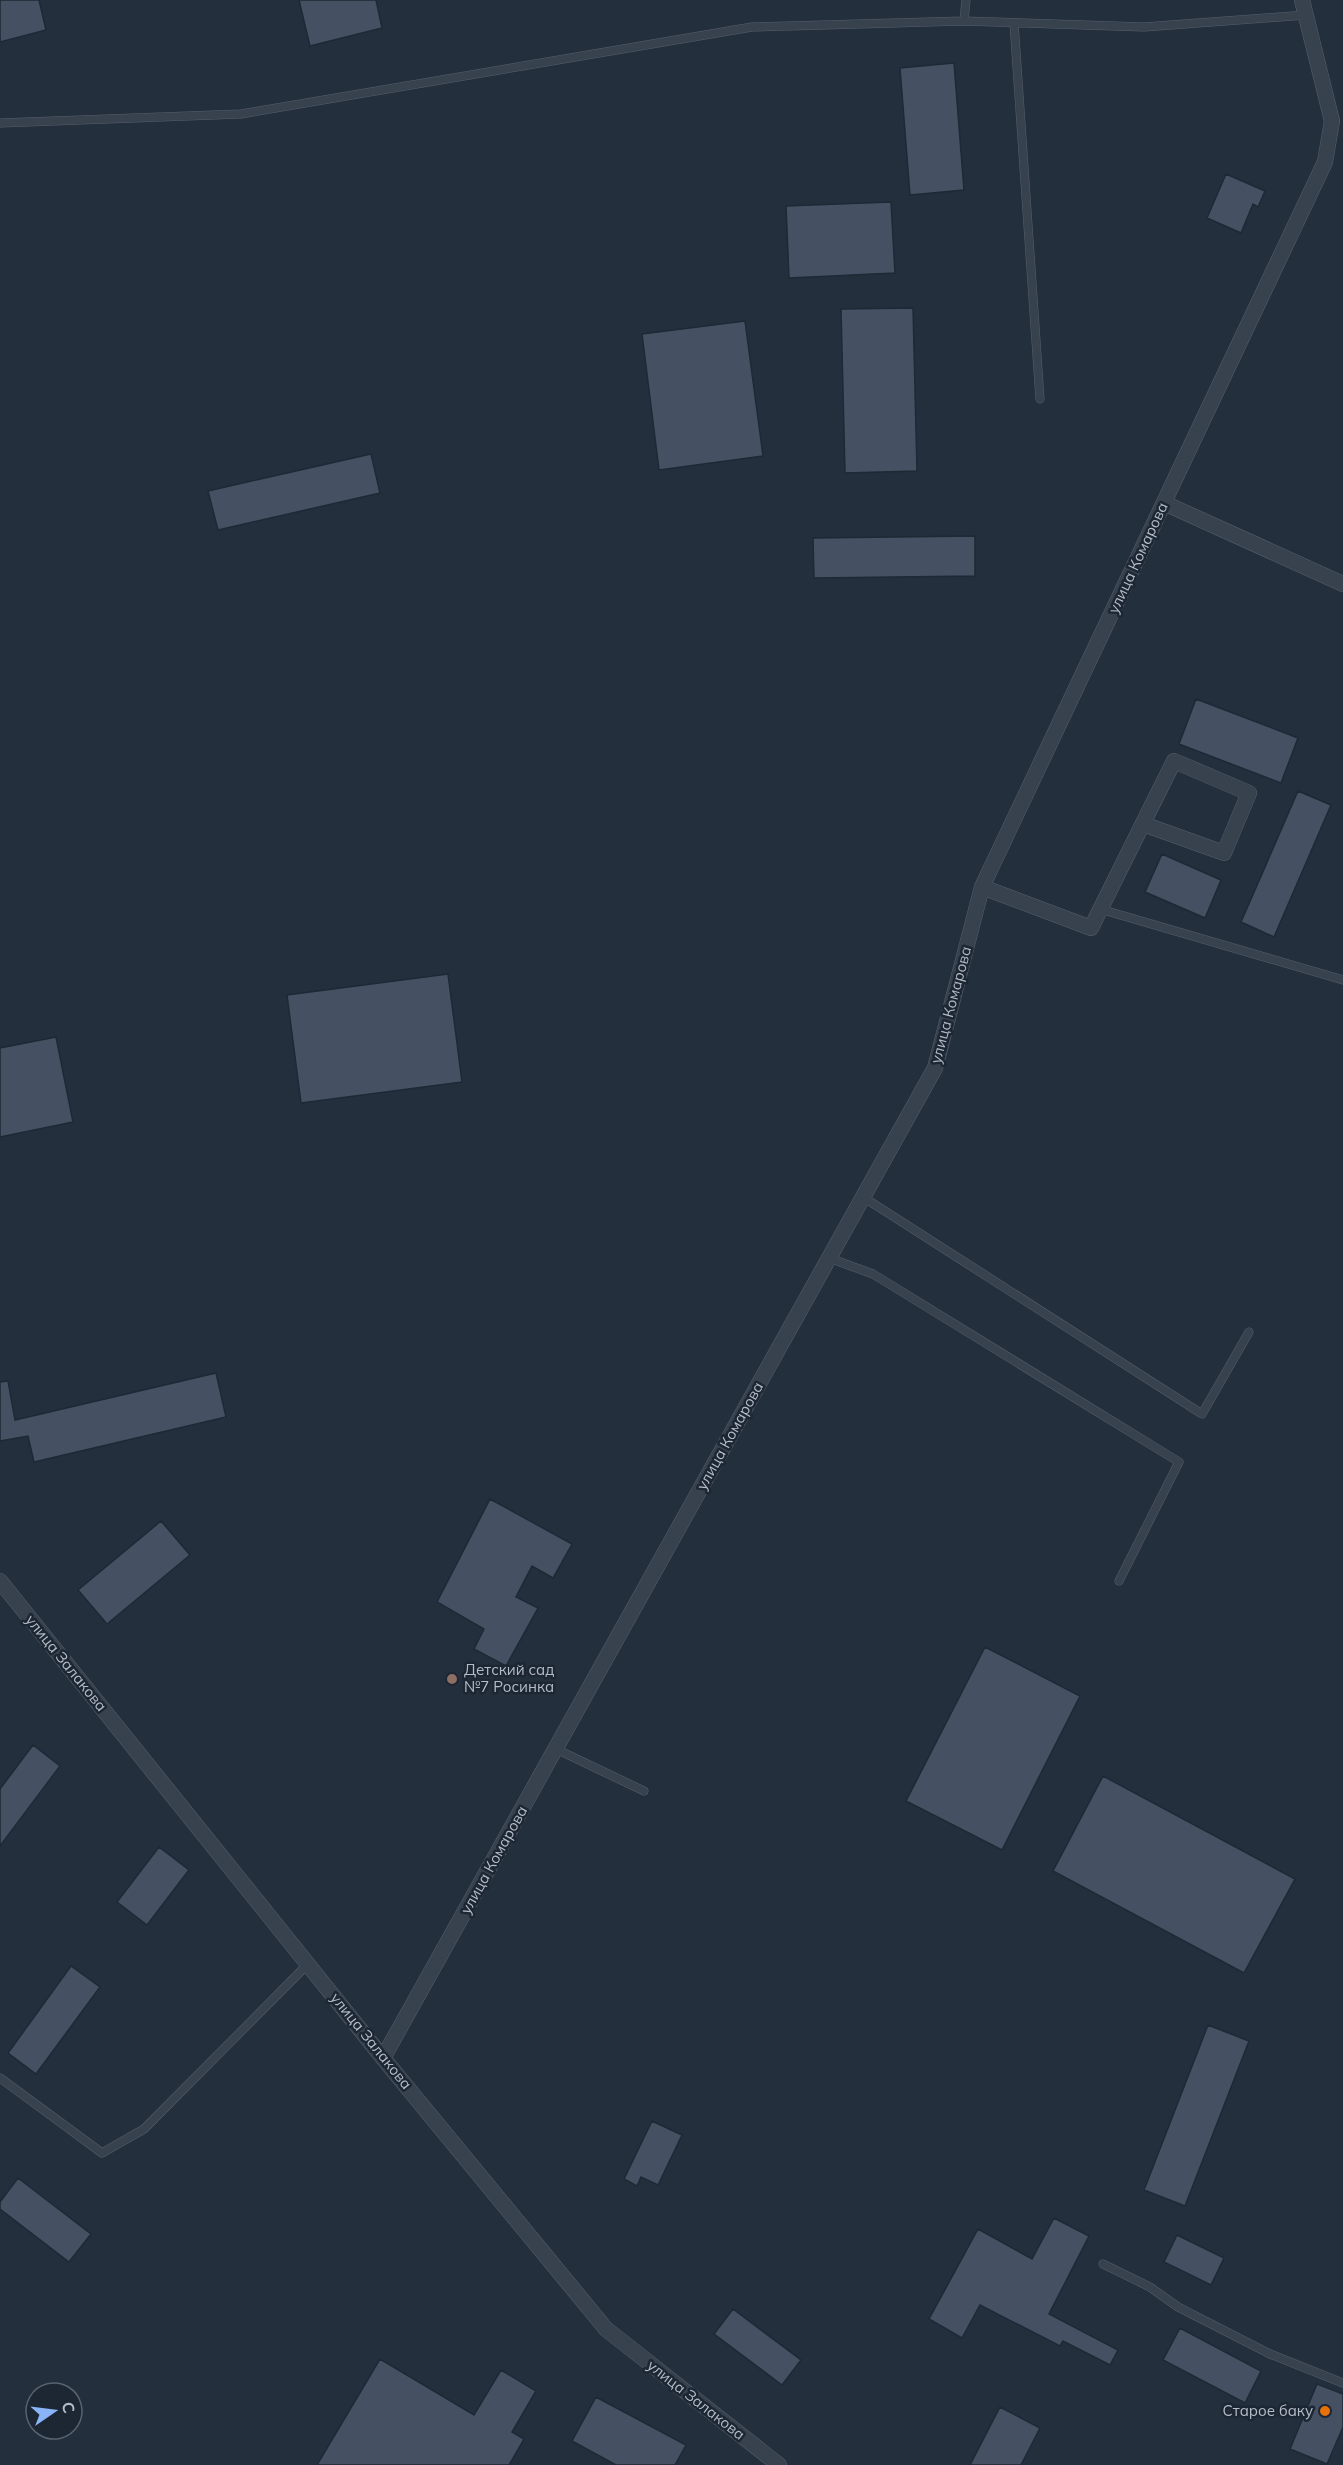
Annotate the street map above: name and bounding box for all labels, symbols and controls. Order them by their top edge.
street label: улица Комарова [1103,499,1172,617]
street label: улица Комарова [926,944,975,1066]
street label: улица Комарова [692,1378,767,1493]
street label: улица Залакова [22,1611,111,1715]
place label: Детский сад №7 Росинка [464,1660,554,1696]
marker: Детский сад №7 Росинка [445,1672,459,1686]
street label: улица Комарова [456,1802,531,1917]
street label: улица Залакова [327,1989,416,2093]
street label: улица Залакова [644,2356,749,2444]
north arrow [24,2381,84,2441]
text: С [58,2400,80,2415]
place label: Старое баку [1223,2401,1313,2420]
marker: Старое баку [1318,2404,1332,2418]

